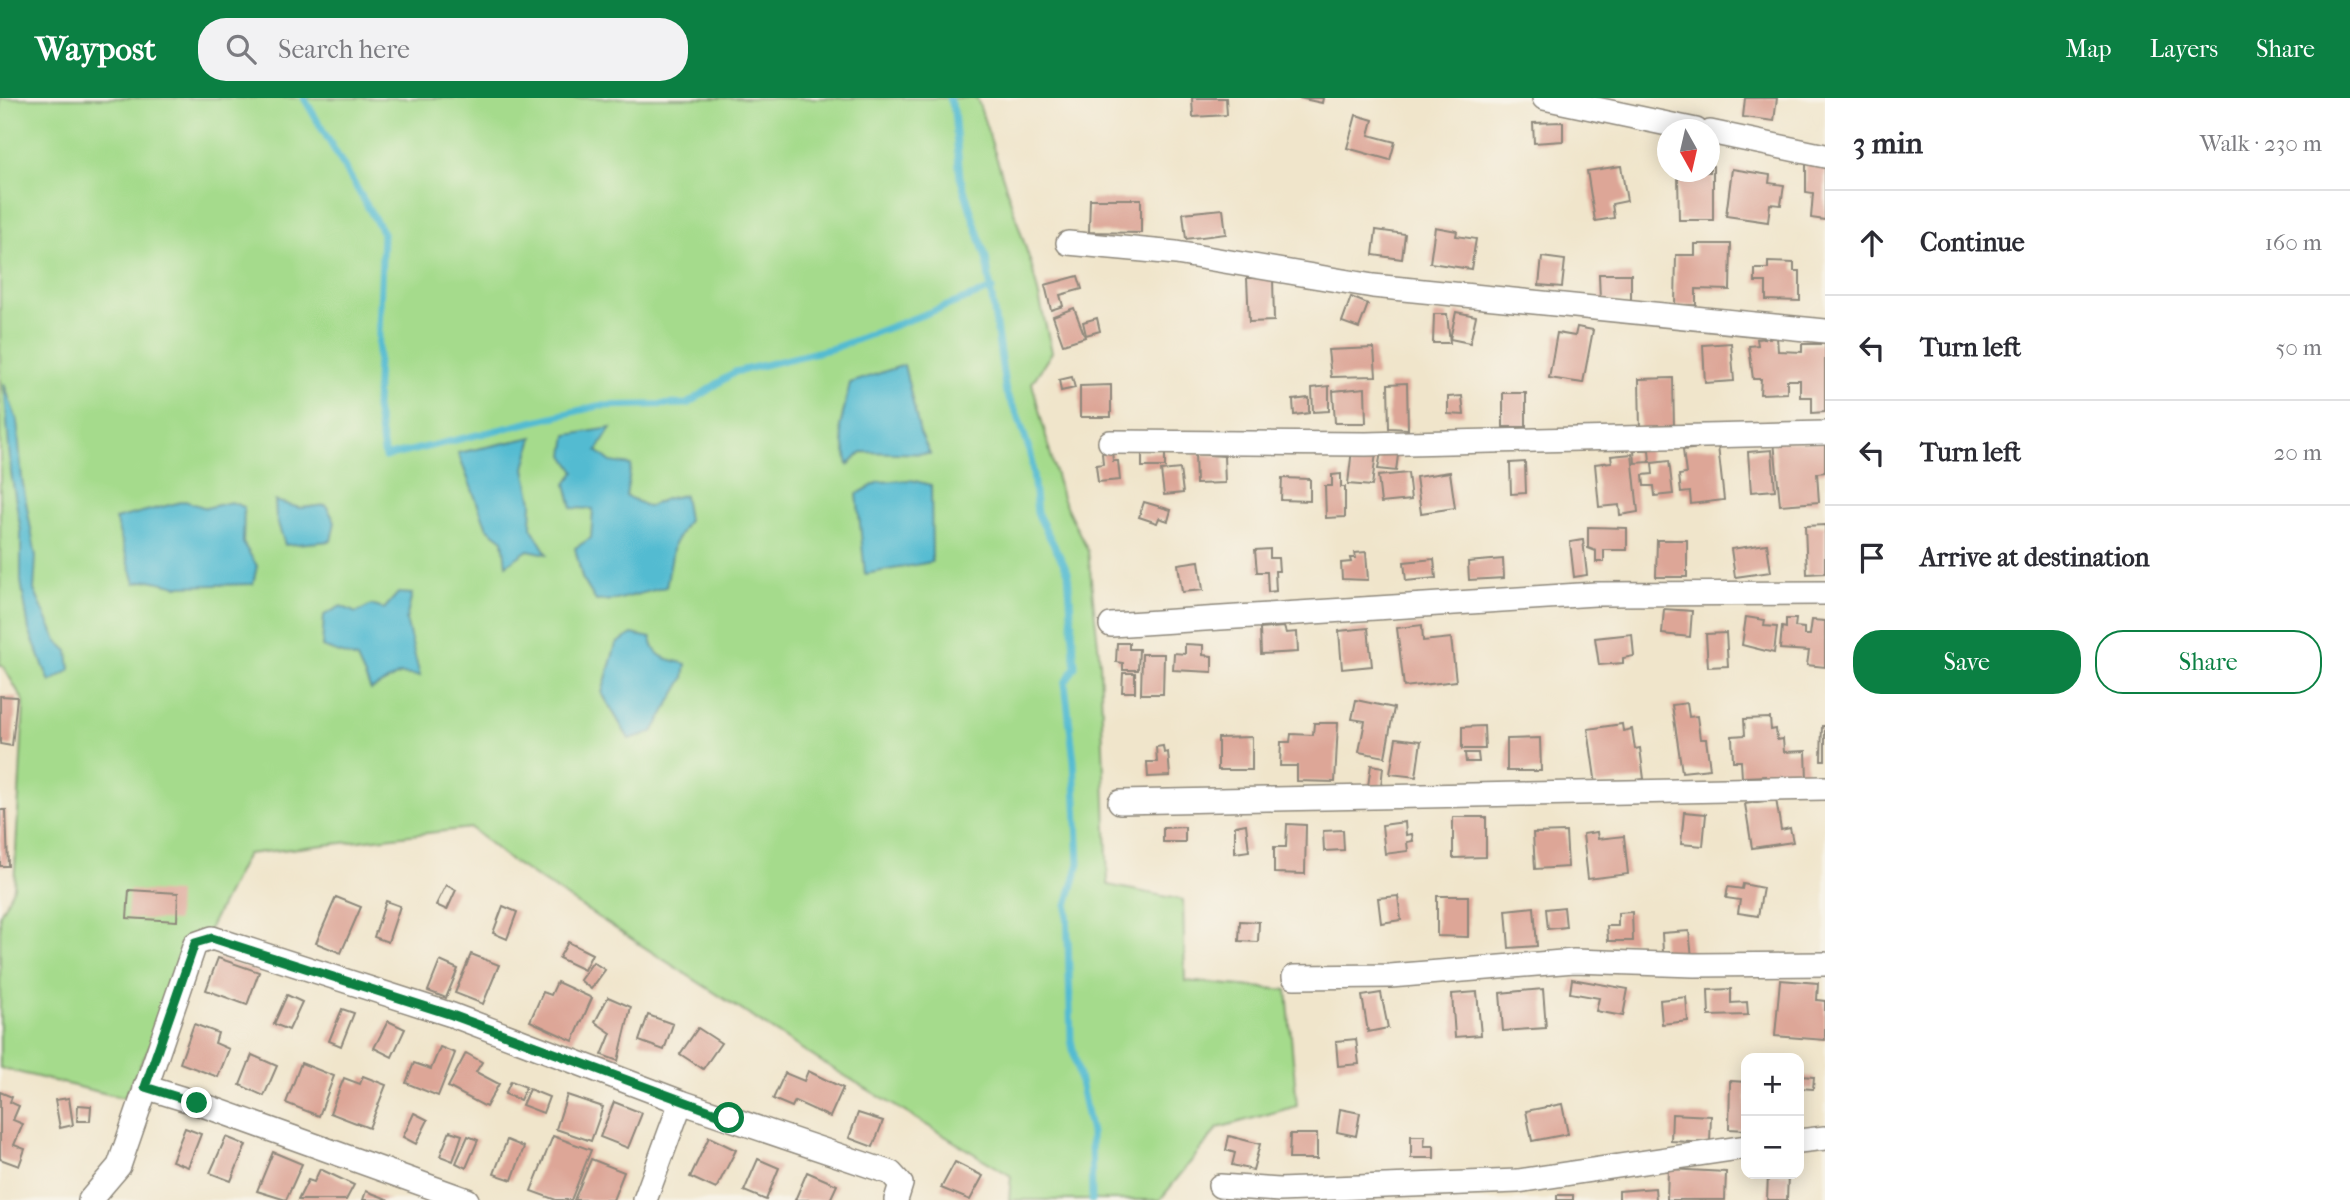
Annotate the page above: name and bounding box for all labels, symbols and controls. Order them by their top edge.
search box [198,18,688,81]
text: Waypost [35,30,156,69]
icon: search [222,30,260,68]
text: Search here [278,34,410,65]
text: Map [2066,35,2112,63]
text: Layers [2150,35,2218,63]
text: Share [2256,35,2315,63]
north arrow [1657,119,1720,182]
text: 3 min [1853,126,1923,161]
text: Walk · 230 m [2200,130,2322,157]
icon: ahead [1853,224,1891,262]
text: Continue [1920,227,2025,258]
text: 160 m [2265,229,2322,256]
icon: left [1853,329,1891,367]
text: Turn left [1920,332,2021,363]
text: 50 m [2275,334,2322,361]
icon: left [1853,434,1891,472]
text: Turn left [1920,437,2021,468]
text: 20 m [2273,439,2322,466]
icon: arrive [1853,539,1891,577]
text: Arrive at destination [1920,542,2150,573]
button: Save [1853,630,2081,694]
button: Share [2095,630,2322,694]
map controls [1741,1053,1804,1179]
button: + [1741,1053,1804,1116]
route end [181,1087,212,1118]
route start [713,1102,744,1133]
button: − [1741,1116,1804,1179]

